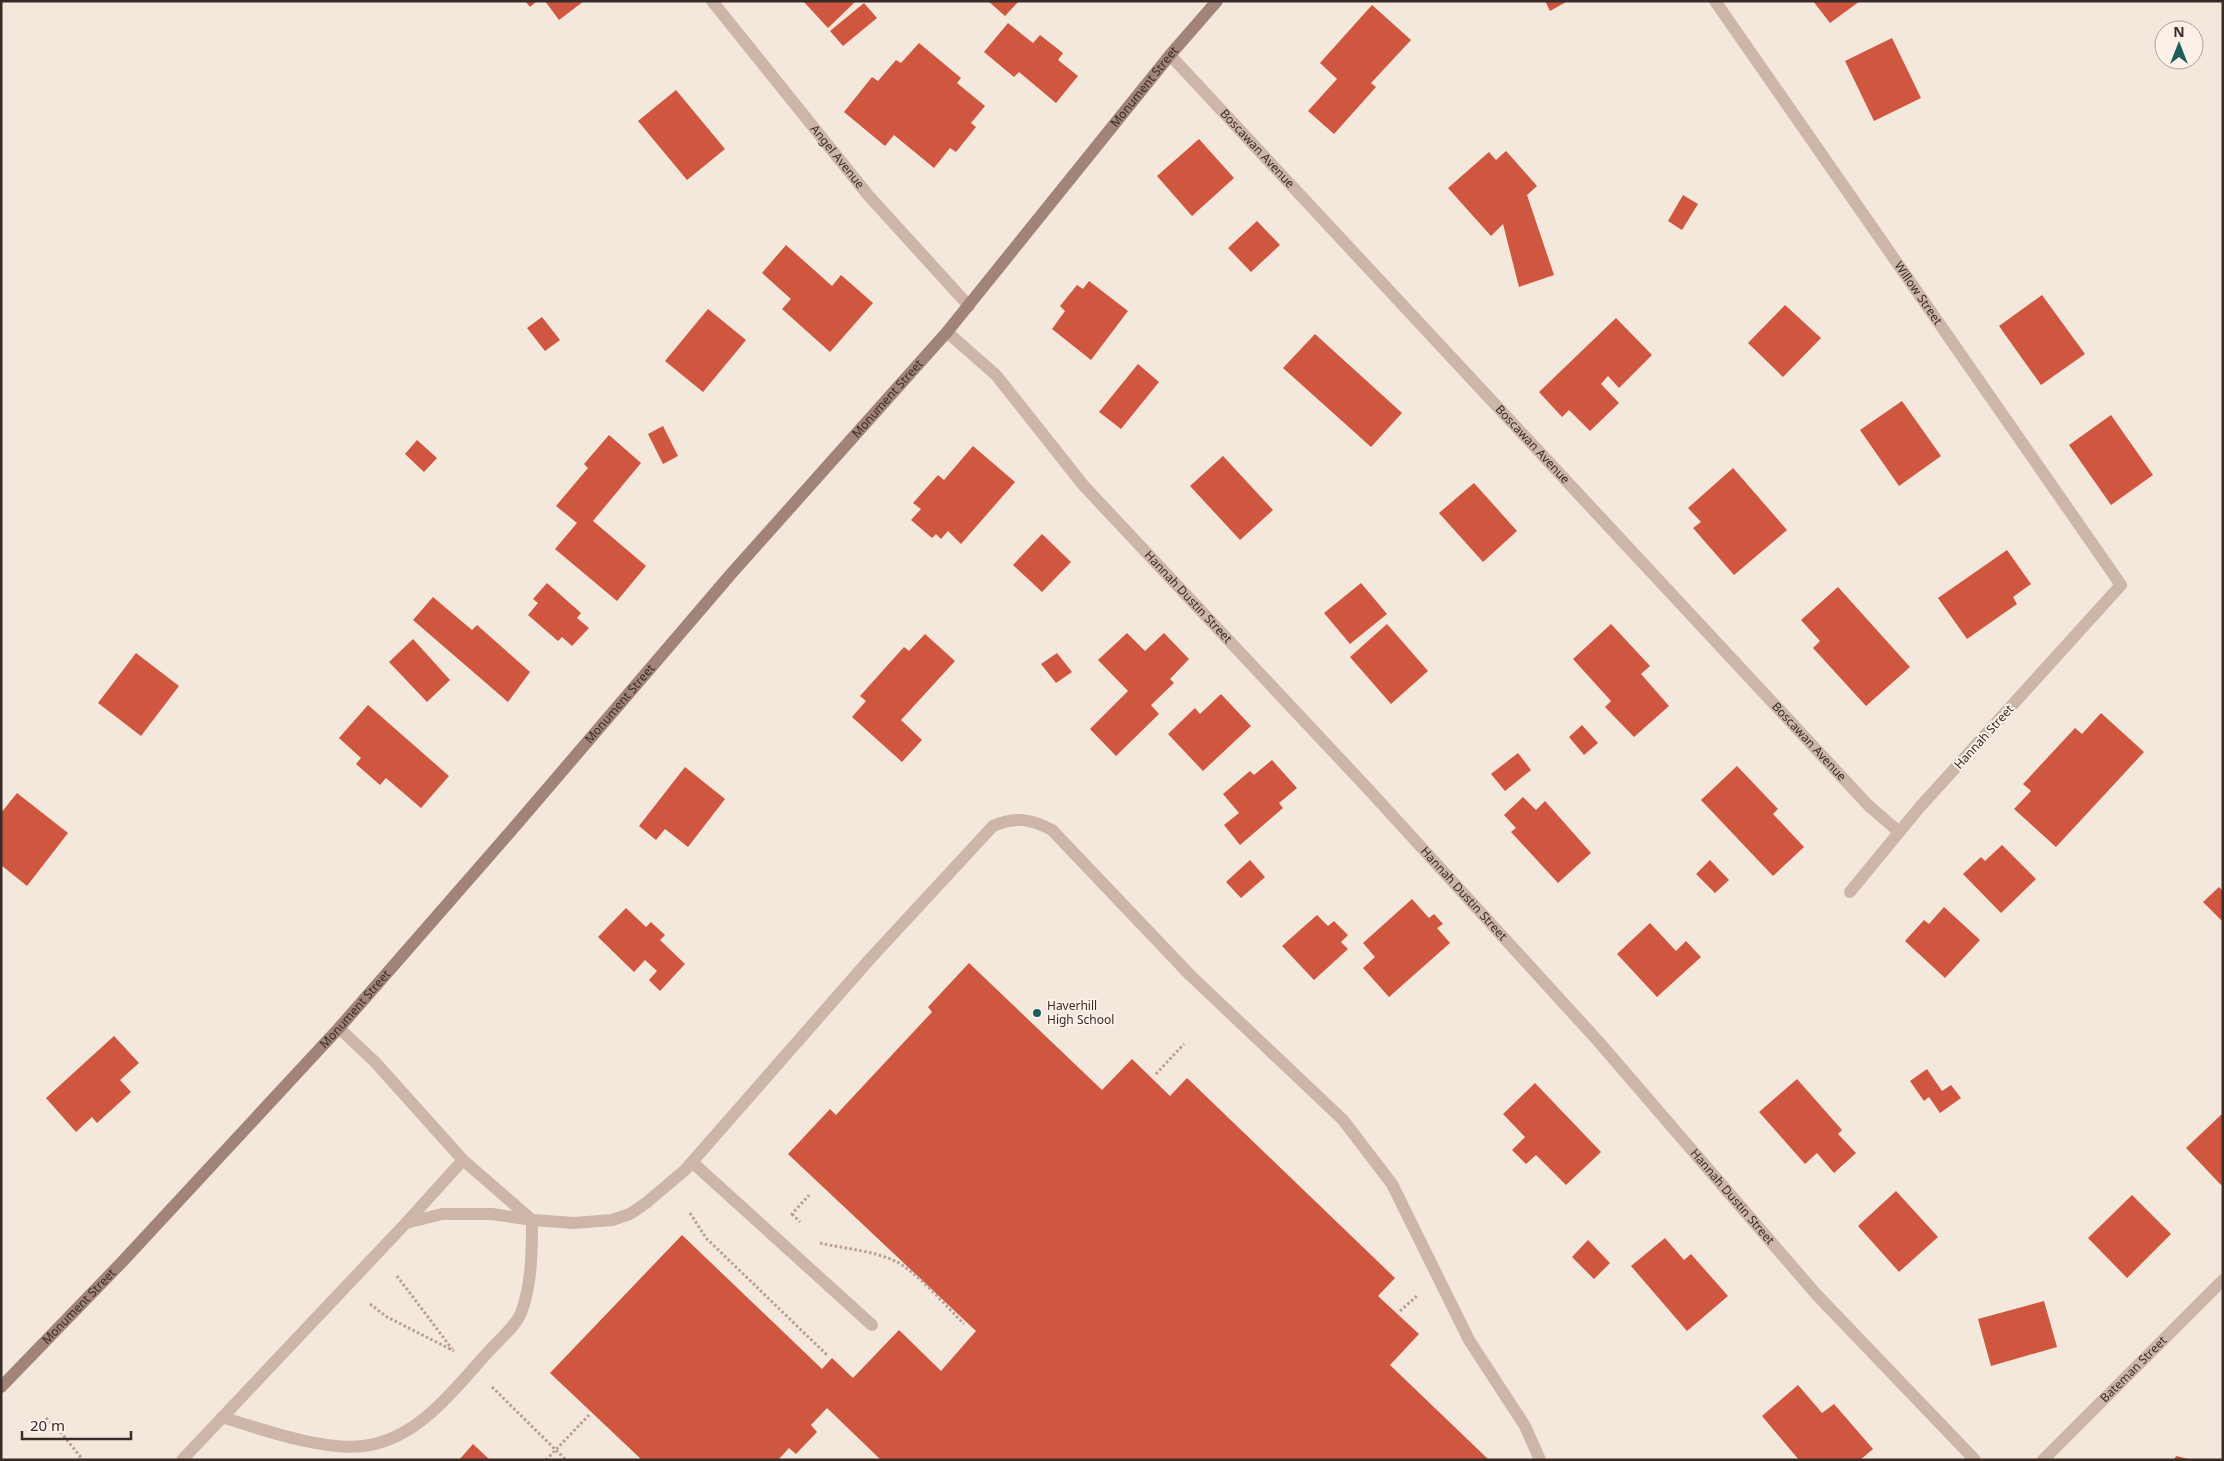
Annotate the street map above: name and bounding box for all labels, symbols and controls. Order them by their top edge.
north arrow [2154,20,2204,70]
text: N [2173,22,2185,41]
street label: Monument Street [1106,42,1182,131]
street label: Boscawan Avenue [1217,105,1299,192]
street label: Angel Avenue [807,121,869,192]
street label: Willow Street [1891,258,1947,329]
street label: Monument Street [848,355,927,441]
street label: Boscawan Avenue [1492,401,1574,487]
street label: Hannah Dustin Street [1141,547,1237,647]
street label: Monument Street [581,660,659,747]
street label: Boscawan Avenue [1768,698,1851,785]
street label: Hannah Street [1950,700,2018,773]
street label: Hannah Dustin Street [1417,843,1512,944]
street label: Monument Street [316,965,395,1052]
place label: Haverhill High School [1047,997,1114,1028]
marker: Haverhill High School [1031,1007,1043,1019]
street label: Hannah Dustin Street [1687,1145,1779,1248]
street label: Monument Street [38,1264,120,1348]
street label: Bateman Street [2096,1332,2171,1406]
scale bar [22,1408,131,1440]
text: 20 m [30,1415,65,1435]

